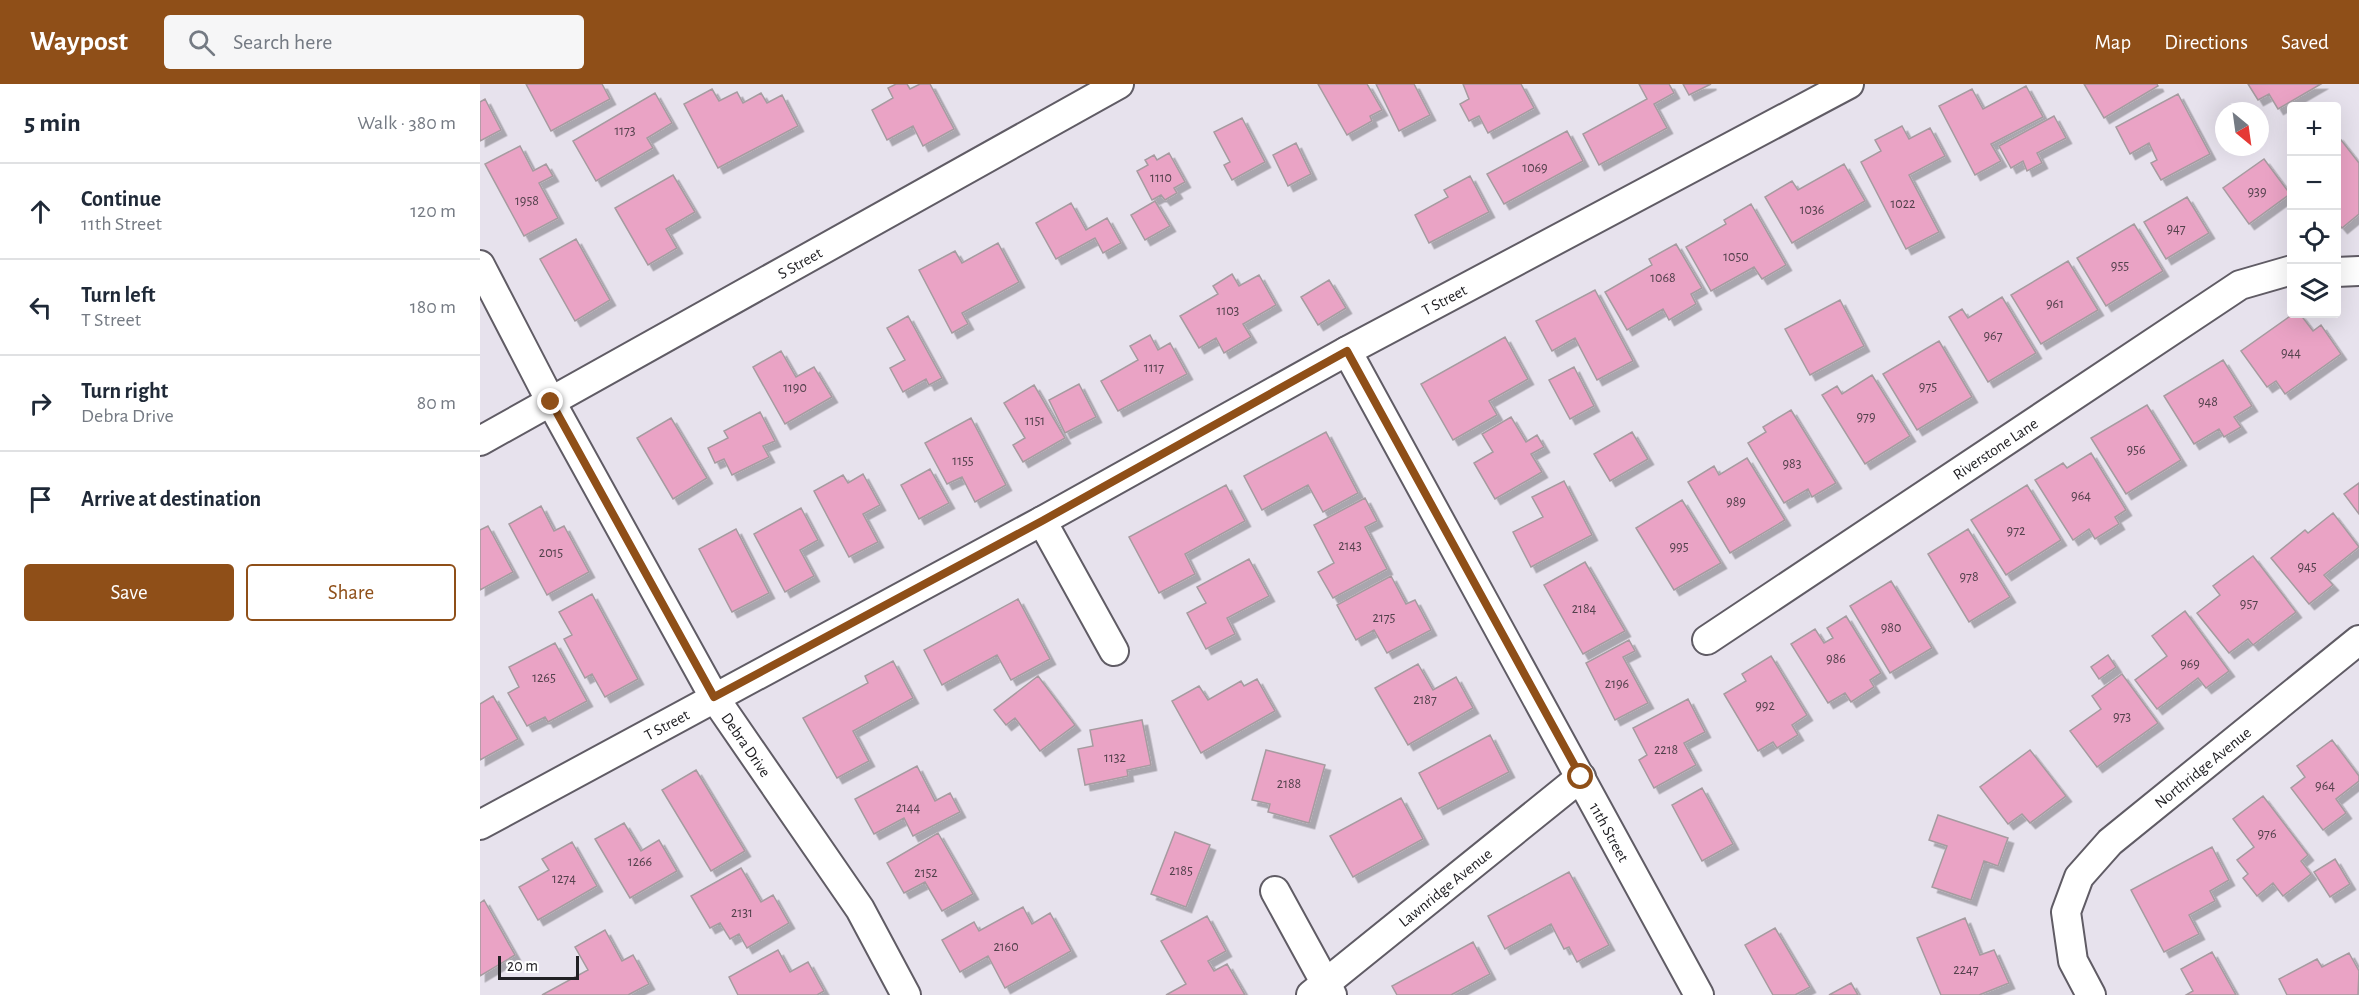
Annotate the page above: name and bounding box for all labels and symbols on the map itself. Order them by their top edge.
north arrow [2215,102,2269,156]
house number: 1173 [614,124,636,138]
house number: 1069 [1522,161,1548,175]
house number: 1110 [1150,171,1172,185]
house number: 939 [2248,185,2266,199]
house number: 1958 [515,194,539,208]
house number: 1022 [1891,197,1915,211]
house number: 1036 [1800,203,1824,217]
house number: 947 [2166,222,2186,236]
street label: S Street [775,245,825,282]
house number: 1050 [1723,250,1749,264]
house number: 955 [2111,259,2129,273]
house number: 1068 [1650,271,1676,285]
street label: T Street [1419,282,1470,319]
house number: 961 [2046,297,2064,311]
house number: 1103 [1217,304,1240,318]
house number: 967 [1984,329,2003,343]
house number: 944 [2281,346,2301,360]
house number: 1117 [1144,361,1164,375]
house number: 975 [1919,380,1937,394]
house number: 1190 [783,381,807,395]
route end [537,388,563,414]
house number: 948 [2198,395,2218,409]
house number: 979 [1857,410,1876,424]
house number: 1151 [1025,414,1045,428]
street label: Riverstone Lane [1950,415,2041,483]
house number: 956 [2126,443,2146,457]
house number: 1155 [952,454,974,468]
house number: 983 [1783,457,1802,471]
house number: 964 [2071,489,2091,503]
house number: 989 [1726,495,1746,509]
house number: 972 [2007,524,2025,538]
house number: 2143 [1338,539,1362,553]
house number: 995 [1669,540,1689,554]
house number: 2015 [539,546,563,560]
house number: 945 [2297,560,2317,574]
house number: 978 [1959,570,1979,584]
house number: 957 [2240,597,2258,611]
house number: 2184 [1572,602,1597,616]
house number: 2175 [1373,611,1396,625]
house number: 980 [1881,621,1901,635]
house number: 986 [1826,652,1846,666]
house number: 969 [2180,657,2200,671]
house number: 1265 [532,671,556,685]
house number: 2196 [1605,677,1629,691]
house number: 2187 [1413,693,1437,707]
house number: 992 [1755,699,1775,713]
street label: T Street [642,707,692,744]
street label: Debra Drive [718,710,774,780]
house number: 973 [2113,710,2131,724]
street label: Northridge Avenue [2152,724,2254,811]
house number: 2218 [1654,743,1678,757]
house number: 1132 [1104,751,1126,765]
route start [1567,763,1593,789]
house number: 2188 [1277,777,1301,791]
house number: 964 [2315,779,2335,793]
street label: 11th Street [1586,800,1632,865]
house number: 2144 [896,801,921,815]
house number: 976 [2258,827,2277,841]
street label: Lawnridge Avenue [1396,845,1495,930]
house number: 1266 [628,855,652,869]
house number: 2185 [1169,864,1193,878]
house number: 2152 [914,866,938,880]
house number: 1274 [552,872,576,886]
house number: 2131 [731,906,753,920]
house number: 2160 [993,940,1019,954]
scale bar [498,953,579,980]
house number: 2247 [1953,963,1979,977]

